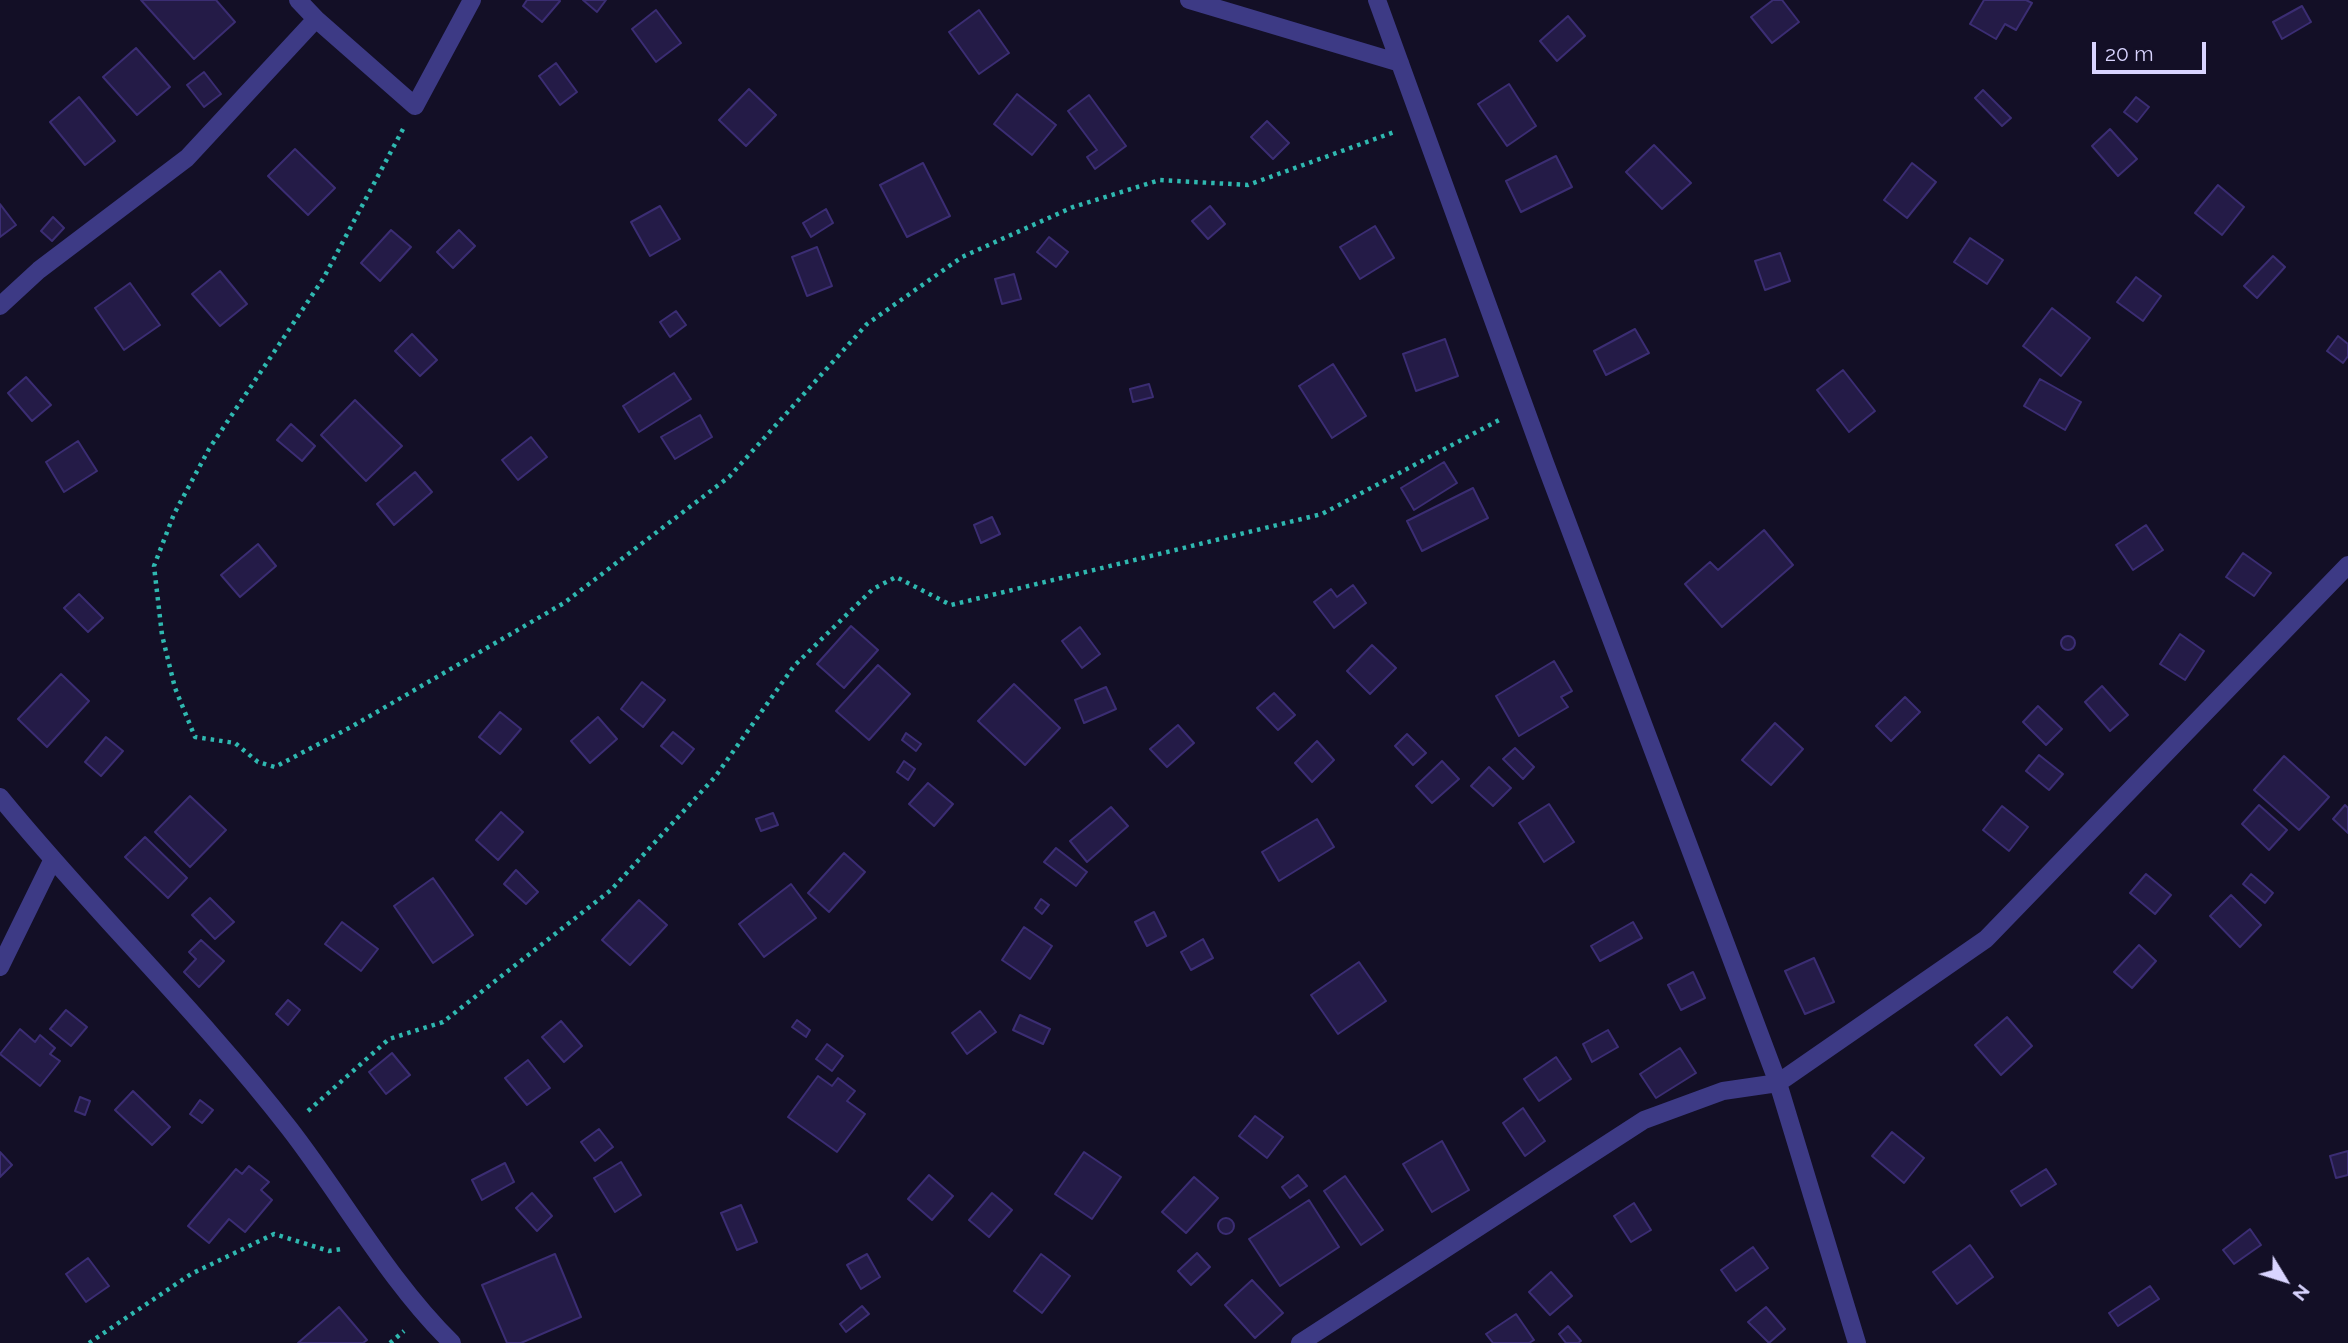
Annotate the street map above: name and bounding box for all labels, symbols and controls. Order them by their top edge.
scale bar [2096,28,2210,72]
text: 20 m [2105,41,2153,66]
north arrow [2250,1245,2320,1315]
text: N [2288,1280,2315,1305]

